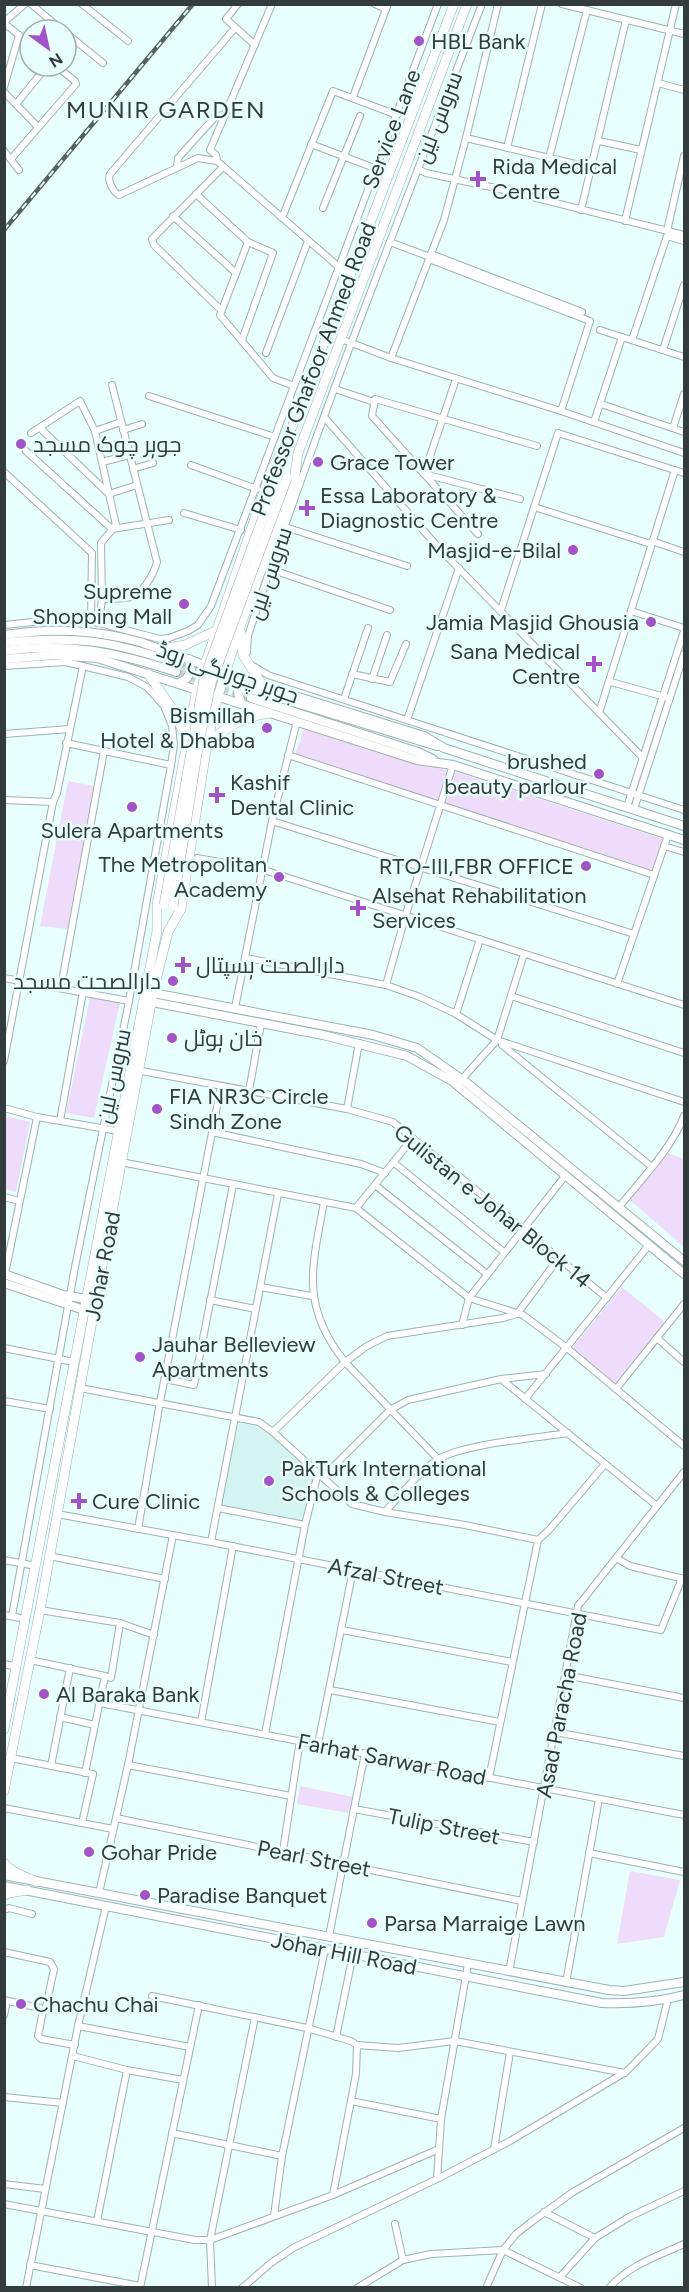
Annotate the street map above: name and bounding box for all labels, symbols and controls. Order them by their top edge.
north arrow [18,18,78,78]
place label: HBL Bank [431,28,526,55]
marker: HBL Bank [412,34,426,48]
text: N [46,49,66,71]
street label: Service Lane [356,66,427,193]
street label: سروس لین [409,67,468,167]
district label: MUNIR GARDEN [66,95,266,124]
place label: Rida Medical Centre [492,153,617,205]
marker: Rida Medical Centre [469,170,487,188]
street label: Professor Ghafoor Ahmed Road [245,218,382,520]
place label: جوہر چوک مسجد [33,431,182,459]
marker: جوہر چوک مسجد [14,437,28,451]
place label: Grace Tower [330,449,455,476]
marker: Grace Tower [311,455,325,469]
place label: Essa Laboratory & Diagnostic Centre [320,482,498,534]
marker: Essa Laboratory & Diagnostic Centre [298,499,316,517]
street label: سروس لین [241,523,298,623]
place label: Masjid-e-Bilal [427,537,561,564]
marker: Masjid-e-Bilal [566,543,580,557]
place label: Supreme Shopping Mall [32,578,172,630]
marker: Supreme Shopping Mall [177,597,191,611]
place label: Jamia Masjid Ghousia [426,609,639,636]
marker: Jamia Masjid Ghousia [644,615,658,629]
street label: جوہر چورنگی روڈ [153,636,302,710]
place label: Sana Medical Centre [450,638,580,690]
marker: Sana Medical Centre [585,655,603,673]
place label: Bismillah Hotel & Dhabba [100,702,255,754]
marker: Bismillah Hotel & Dhabba [260,721,274,735]
place label: brushed beauty parlour [444,748,588,800]
marker: brushed beauty parlour [592,767,606,781]
place label: Kashif Dental Clinic [230,769,354,821]
marker: Kashif Dental Clinic [208,786,226,804]
marker: Sulera Apartments [125,800,139,814]
place label: Sulera Apartments [40,817,224,844]
place label: The Metropolitan Academy [99,851,267,903]
place label: RTO-III,FBR OFFICE [379,853,574,880]
marker: RTO-III,FBR OFFICE [579,859,593,873]
marker: The Metropolitan Academy [272,870,286,884]
place label: Alsehat Rehabilitation Services [372,882,586,934]
marker: Alsehat Rehabilitation Services [349,899,367,917]
place label: دارالصحت ہسپتال [196,952,345,980]
marker: دارالصحت ہسپتال [174,956,192,974]
place label: دارالصحت مسجد [13,968,161,995]
marker: دارالصحت مسجد [166,974,180,988]
place label: خان ہوٹل [184,1025,263,1053]
street label: سروس لین [90,1026,137,1126]
marker: خان ہوٹل [165,1031,179,1045]
place label: FIA NR3C Circle Sindh Zone [169,1083,328,1135]
marker: FIA NR3C Circle Sindh Zone [150,1102,164,1116]
street label: Gulistan e Johar Block 14 [389,1118,597,1294]
street label: Johar Road [79,1209,126,1323]
place label: Jauhar Belleview Apartments [152,1331,316,1383]
marker: Jauhar Belleview Apartments [133,1350,147,1364]
place label: PakTurk International Schools & Colleges [281,1455,486,1507]
marker: PakTurk International Schools & Colleges [262,1474,276,1488]
place label: Cure Clinic [92,1488,200,1515]
marker: Cure Clinic [70,1492,88,1510]
street label: Afzal Street [326,1552,446,1601]
street label: Asad Paracha Road [530,1610,593,1800]
place label: Al Baraka Bank [56,1681,200,1708]
marker: Al Baraka Bank [37,1687,51,1701]
street label: Farhat Sarwar Road [295,1728,489,1791]
street label: Tulip Street [386,1802,502,1851]
street label: Pearl Street [255,1834,373,1883]
place label: Gohar Pride [101,1839,217,1866]
marker: Gohar Pride [82,1845,96,1859]
place label: Paradise Banquet [157,1882,327,1909]
marker: Paradise Banquet [138,1888,152,1902]
place label: Parsa Marraige Lawn [384,1910,586,1937]
marker: Parsa Marraige Lawn [365,1916,379,1930]
street label: Johar Hill Road [269,1926,419,1981]
place label: Chachu Chai [33,1991,159,2018]
marker: Chachu Chai [14,1997,28,2011]

